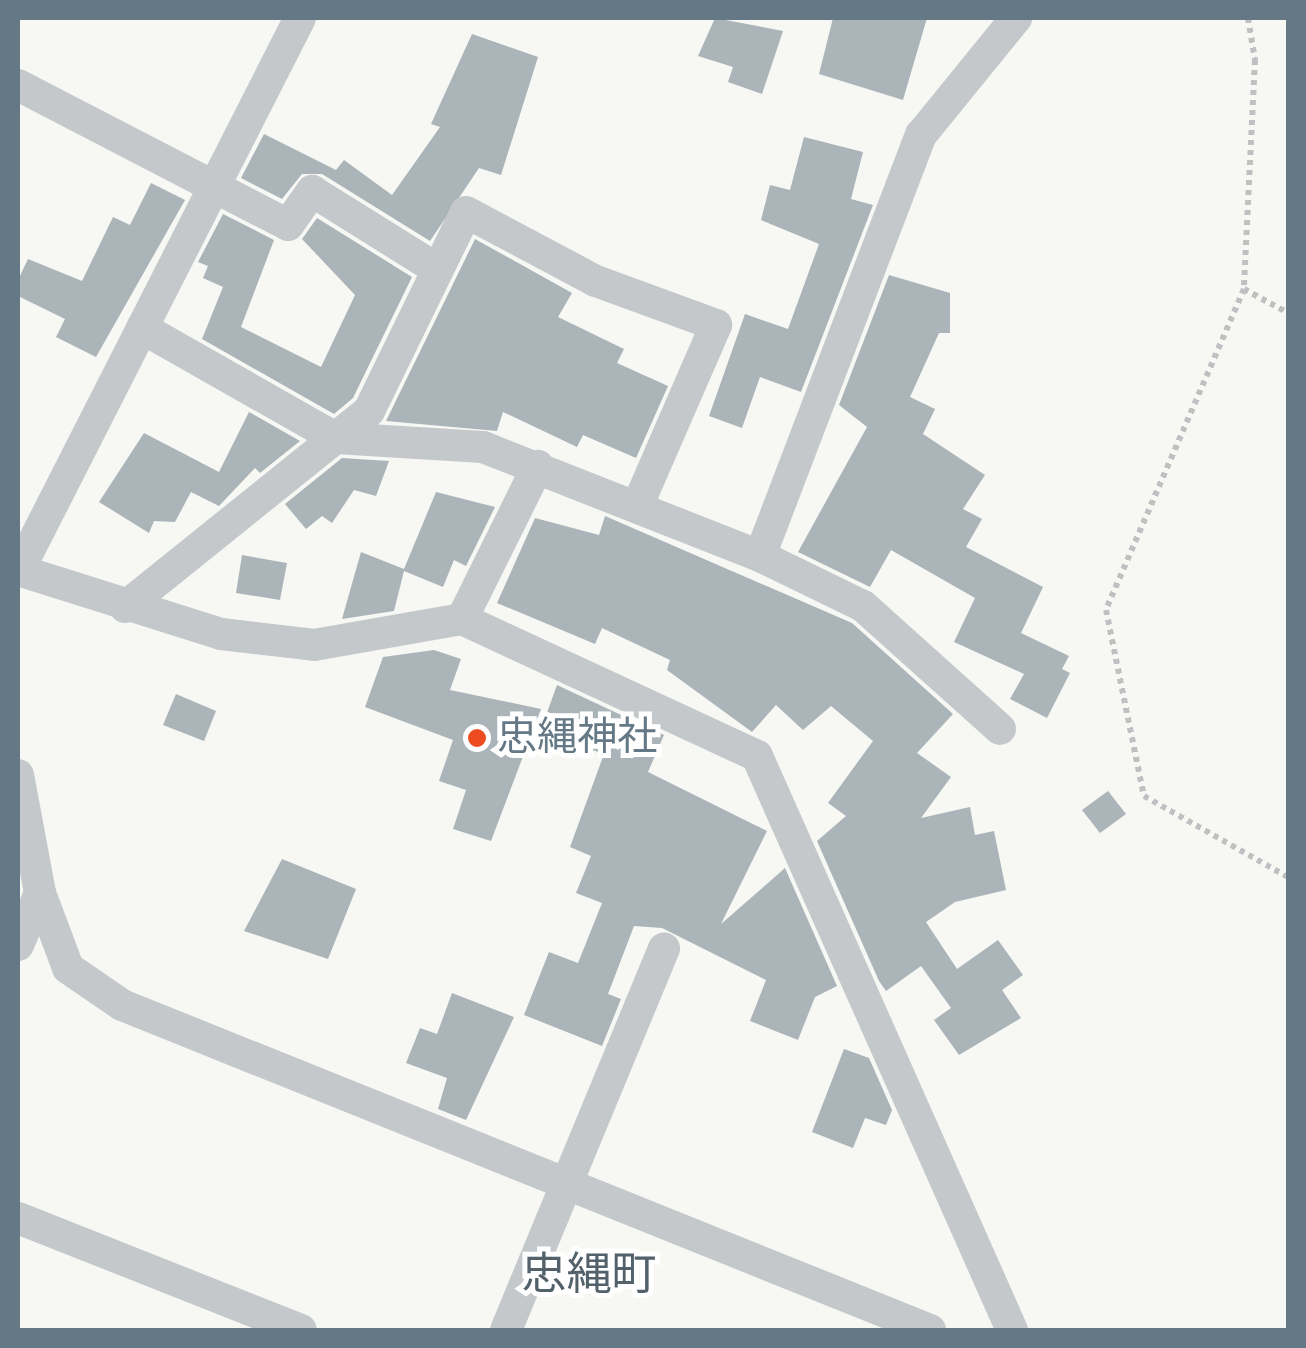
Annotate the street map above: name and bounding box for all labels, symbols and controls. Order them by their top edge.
place label: 忠縄神社 [497,714,657,762]
marker: 忠縄神社 [466,727,488,749]
district label: 忠縄町 [522,1249,656,1303]

